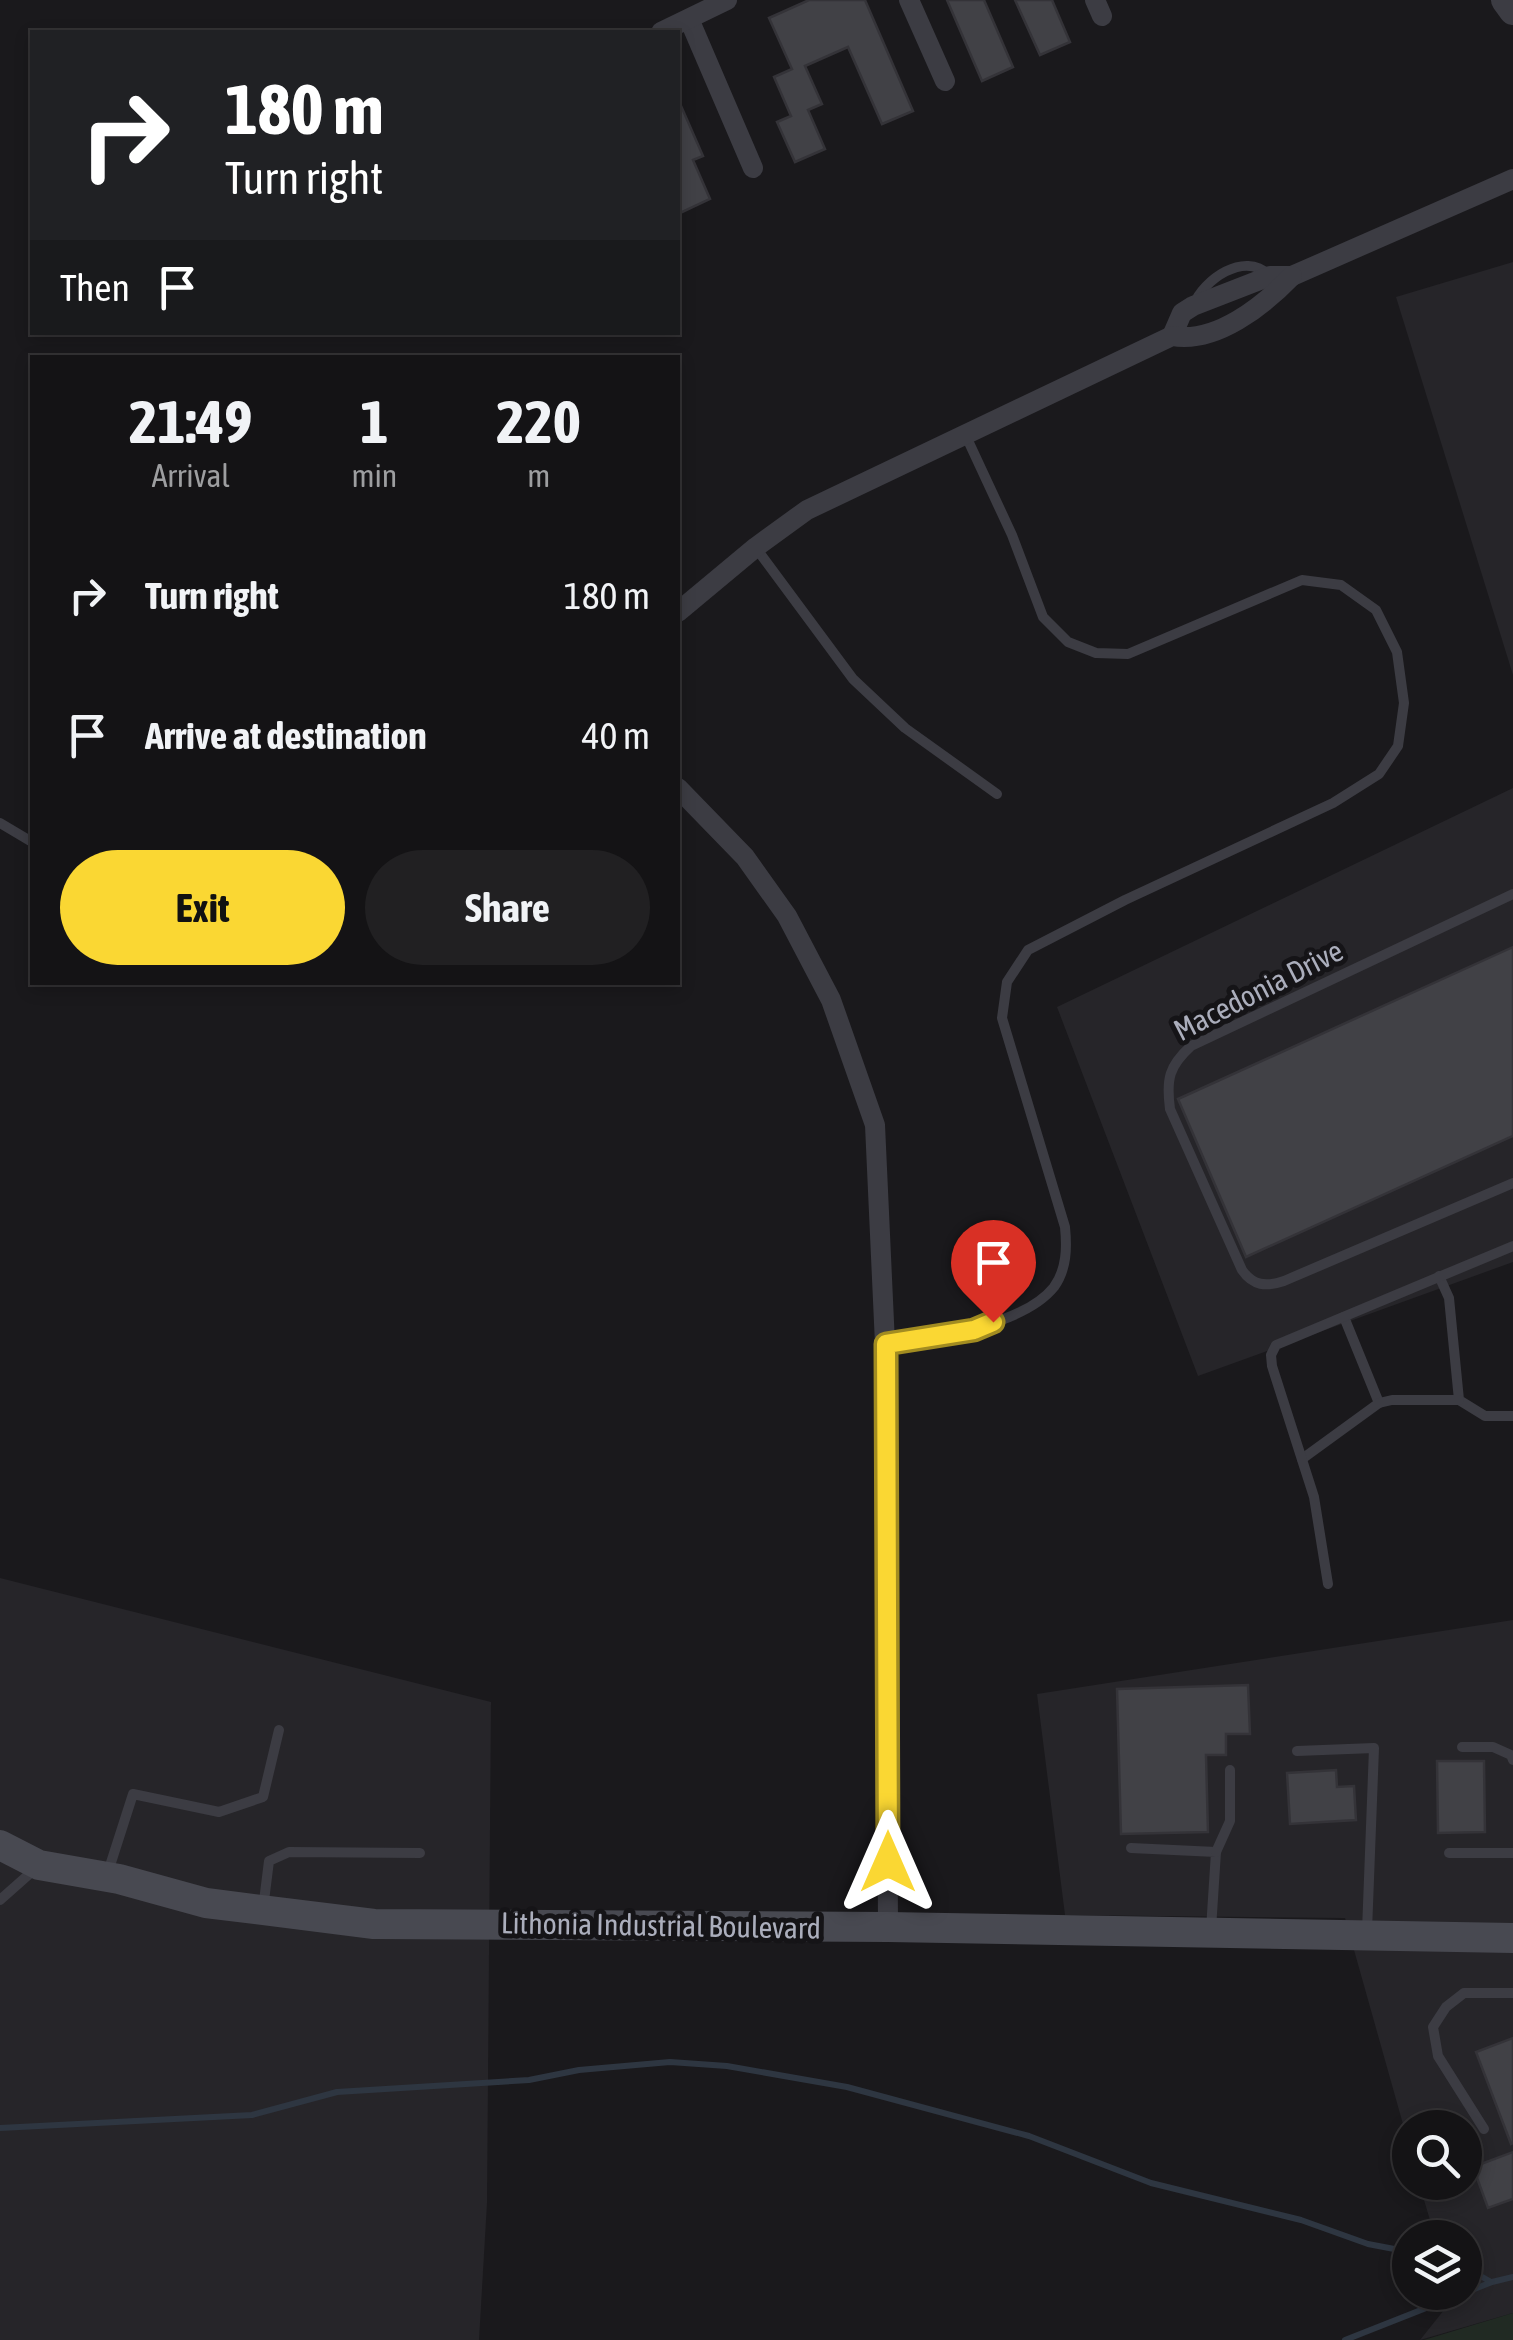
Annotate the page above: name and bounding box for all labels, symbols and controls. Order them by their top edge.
text: 180 m [225,69,384,149]
icon: right [60,70,190,200]
text: Turn right [225,152,383,204]
icon: arrive [150,260,205,315]
text: Then [60,266,130,309]
text: 21:49 [129,387,252,456]
text: 1 [360,387,389,456]
text: 220 [496,387,581,456]
text: Arrival [152,457,230,494]
text: min [351,457,397,494]
text: m [527,457,550,494]
icon: right [60,568,115,623]
text: Turn right [145,574,279,617]
text: 180 m [564,574,650,617]
icon: arrive [60,708,115,763]
text: Arrive at destination [145,714,427,757]
text: 40 m [582,714,650,757]
button: Exit [60,850,345,965]
button: Share [365,850,650,965]
street label: Macedonia Drive [1168,933,1348,1047]
pin [951,1220,1036,1323]
icon: arrive [966,1235,1021,1290]
position arrow [836,1810,940,1914]
street label: Lithonia Industrial Boulevard [501,1905,821,1945]
map controls [1392,2110,1482,2310]
button: search [1392,2110,1482,2200]
button: layers [1392,2220,1482,2310]

